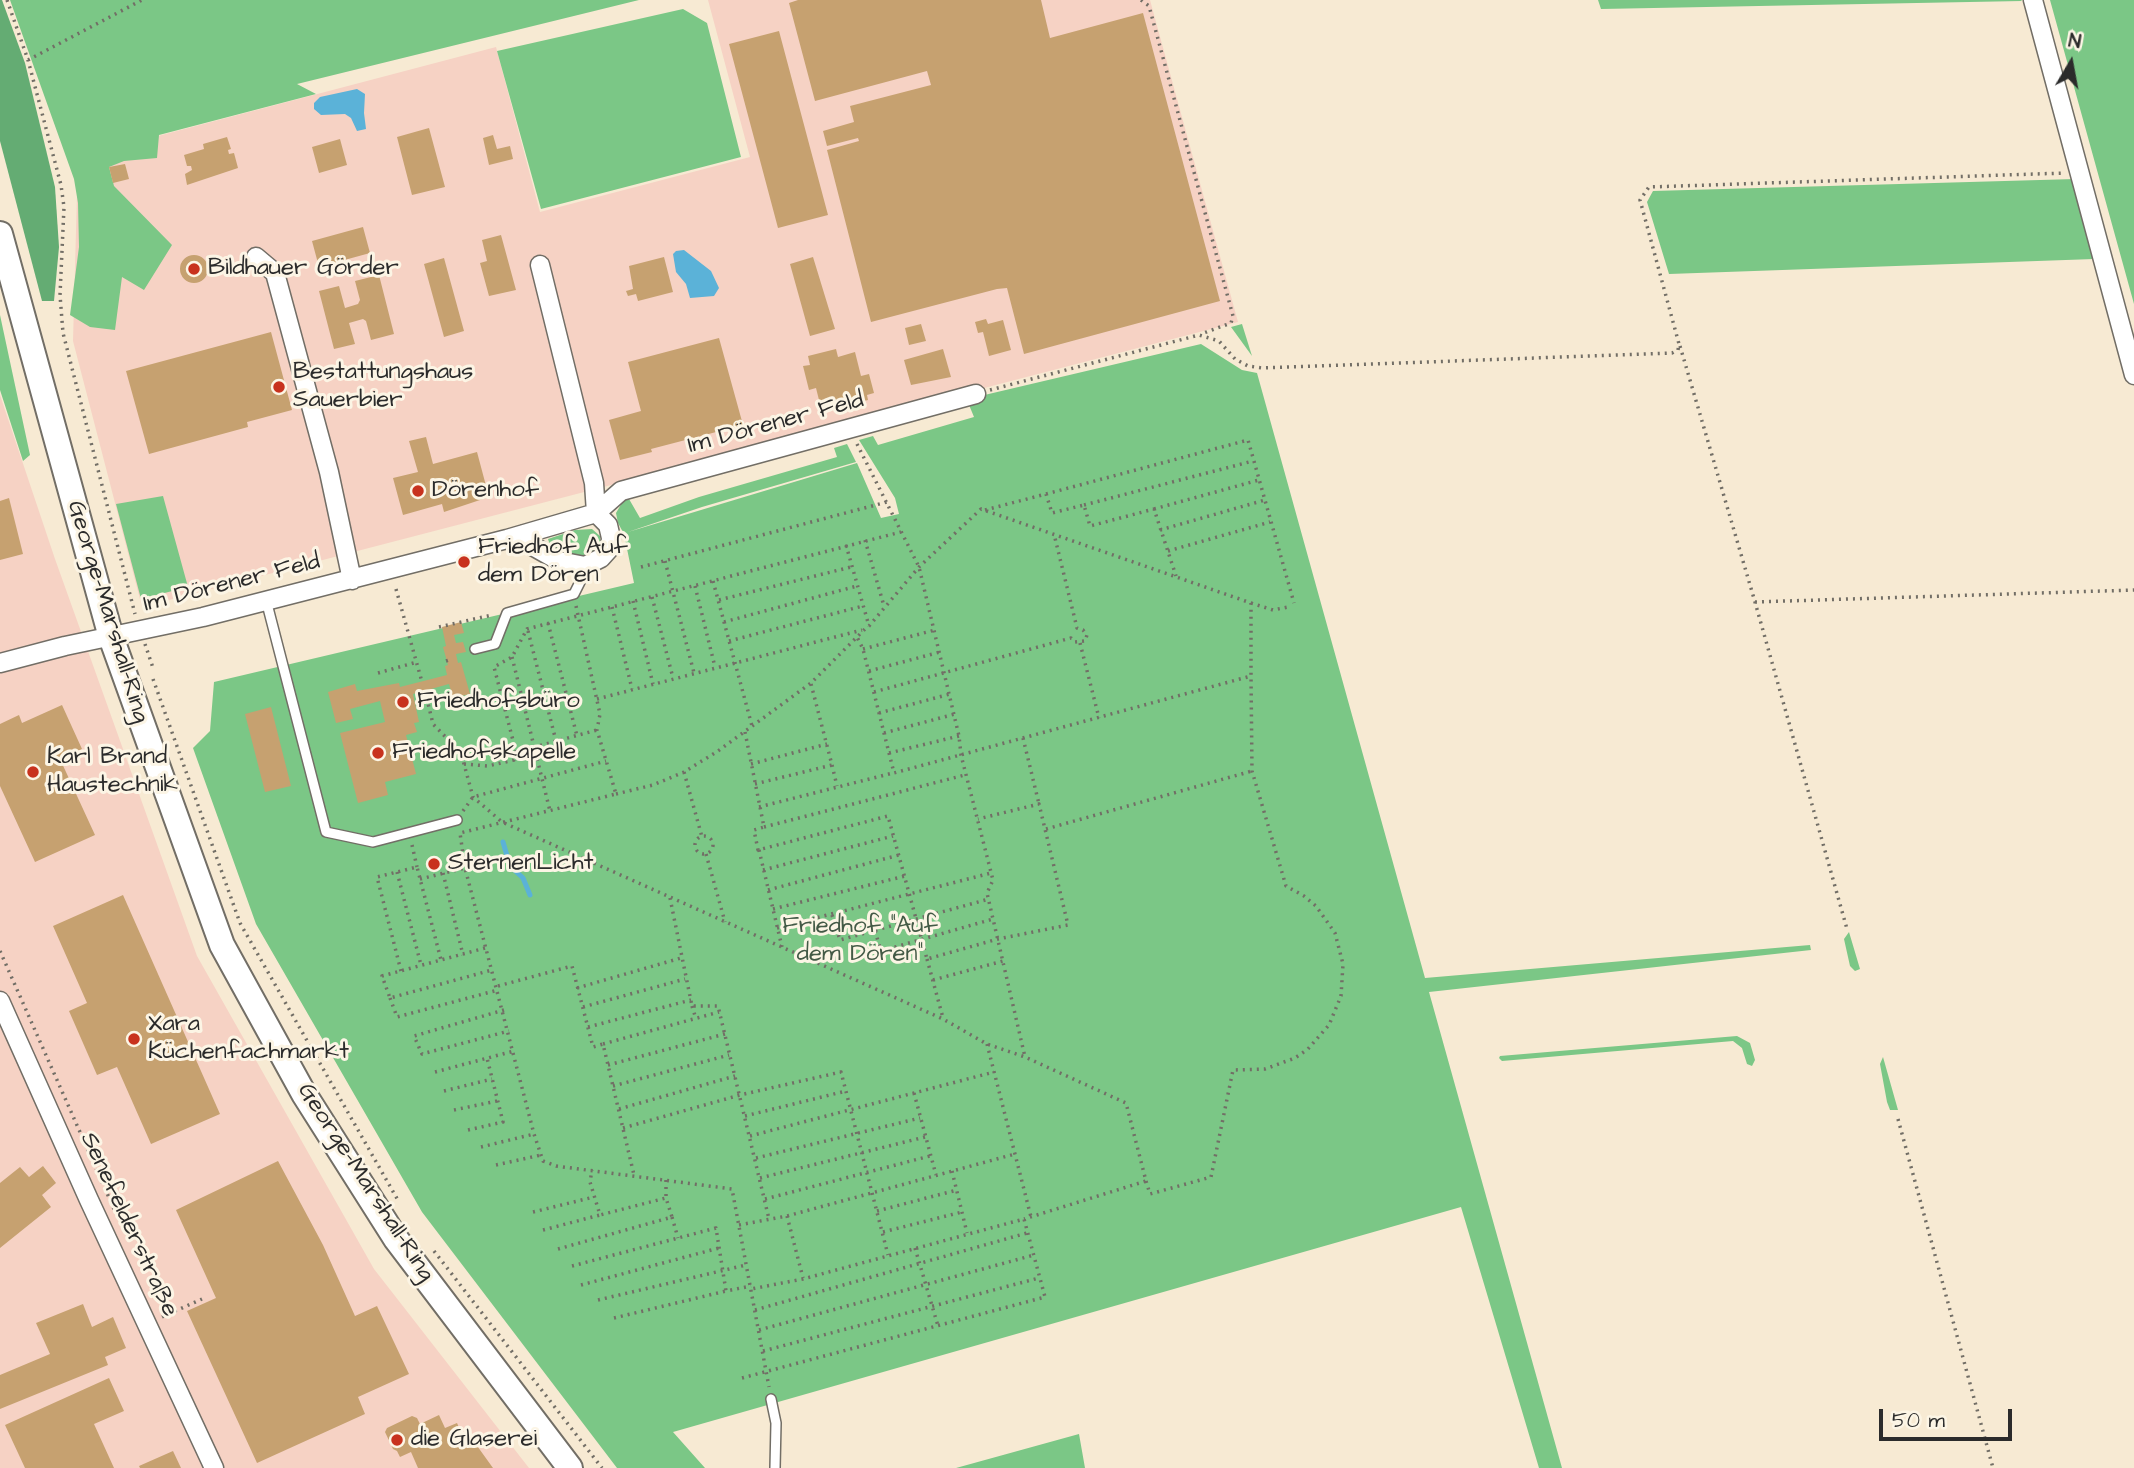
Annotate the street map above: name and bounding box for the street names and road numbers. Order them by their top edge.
street label: Im Dörener Feld [685,387,867,461]
street label: George-Marshall-Ring [60,497,154,727]
street label: Im Dörener Feld [141,548,323,620]
street label: George-Marshall-Ring [290,1078,440,1288]
street label: Senefelderstraße [73,1128,183,1322]

